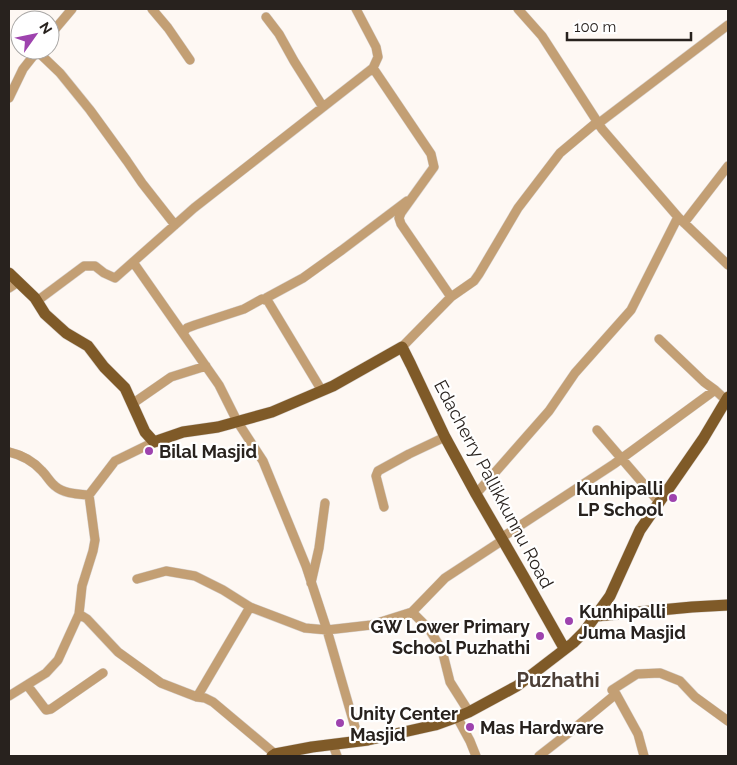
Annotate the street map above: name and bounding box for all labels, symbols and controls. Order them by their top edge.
north arrow [10,10,60,60]
scale bar [567,10,691,42]
text: 100 m [574,18,616,36]
text: N [36,19,56,37]
street label: Edacherry Pallikkunnu Road [430,376,558,592]
place label: Bilal Masjid [159,441,257,462]
marker: Bilal Masjid [143,445,155,457]
place label: Kunhipalli LP School [576,478,663,520]
marker: Kunhipalli LP School [667,492,679,504]
place label: Kunhipalli Juma Masjid [579,601,686,643]
marker: Kunhipalli Juma Masjid [563,615,575,627]
place label: GW Lower Primary School Puzhathi [371,616,530,658]
marker: GW Lower Primary School Puzhathi [534,630,546,642]
district label: Puzhathi [516,668,600,692]
place label: Unity Center Masjid [350,703,458,745]
marker: Unity Center Masjid [334,717,346,729]
place label: Mas Hardware [480,717,604,738]
marker: Mas Hardware [464,721,476,733]

